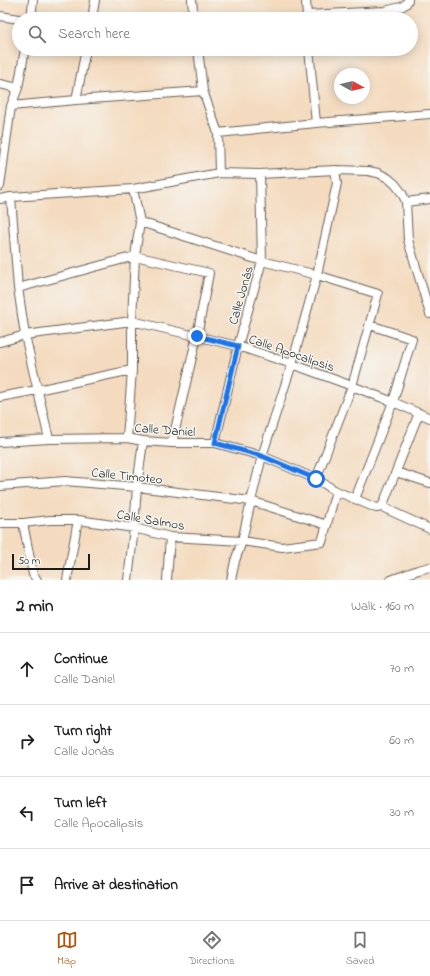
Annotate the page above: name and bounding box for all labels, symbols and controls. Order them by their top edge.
search box [12,12,418,56]
icon: search [26,23,48,45]
text: Search here [58,23,130,45]
north arrow [334,68,370,104]
street label: Calle Jonás [224,263,259,327]
route end [188,327,206,345]
street label: Calle Apocalipsis [246,330,337,377]
street label: Calle Daniel [134,419,196,442]
street label: Calle Timoteo [90,463,163,490]
route start [307,470,325,488]
street label: Calle Salmos [115,505,187,536]
scale bar [12,552,90,571]
text: 50 m [18,553,40,569]
text: 2 min [16,594,53,619]
text: Walk · 160 m [351,597,414,616]
text: Continue [54,648,108,670]
icon: ahead [16,658,38,680]
text: 70 m [390,659,414,678]
text: Calle Daniel [54,670,115,689]
text: Turn right [54,720,112,742]
icon: right [16,730,38,752]
text: 60 m [389,731,414,750]
text: Calle Jonás [54,742,114,761]
text: Turn left [54,792,107,814]
icon: left [16,802,38,824]
text: 30 m [390,803,414,822]
text: Calle Apocalipsis [54,814,143,833]
icon: arrive [16,874,38,896]
text: Arrive at destination [54,874,178,896]
tab: Map [56,929,78,969]
tab: Directions [189,929,234,969]
tab: Saved [346,929,374,969]

